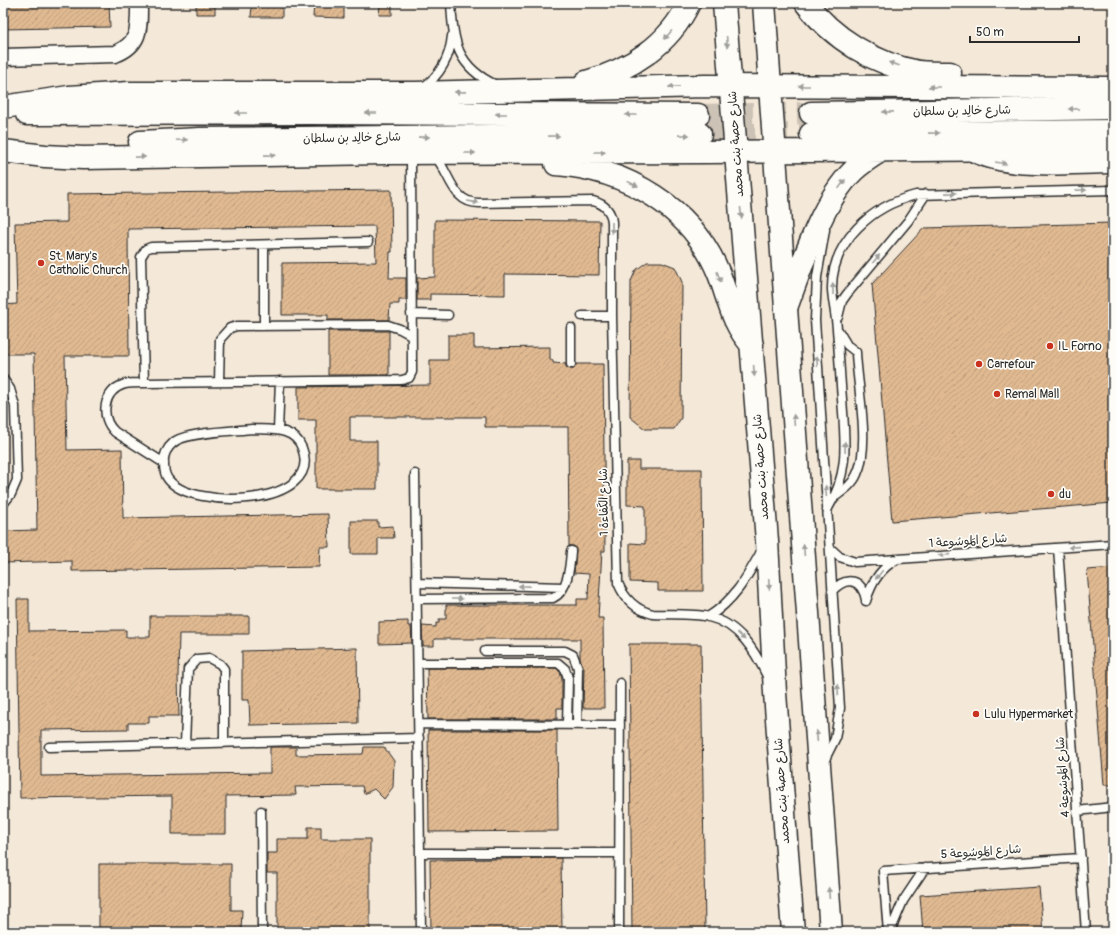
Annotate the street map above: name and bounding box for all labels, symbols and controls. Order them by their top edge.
scale bar [970,18,1079,44]
text: 50 m [976,25,1004,40]
one-way arrow [663,30,672,41]
one-way arrow [724,36,731,48]
one-way arrow [887,61,899,67]
one-way arrow [797,83,810,89]
one-way arrow [667,84,680,90]
one-way arrow [927,84,940,90]
one-way arrow [453,89,466,95]
street label: شارع حصة بنت محمد [725,90,748,198]
street label: شارع خالِد بن سلطان [913,103,1011,120]
one-way arrow [1067,106,1080,112]
one-way arrow [881,109,894,115]
one-way arrow [234,110,247,116]
one-way arrow [364,110,377,116]
one-way arrow [494,111,507,117]
one-way arrow [624,112,637,118]
street label: شارع خالِد بن سلطان [303,130,401,147]
one-way arrow [928,130,941,136]
one-way arrow [678,131,690,138]
one-way arrow [548,133,561,139]
one-way arrow [418,134,431,140]
one-way arrow [176,137,188,144]
one-way arrow [594,149,607,155]
one-way arrow [464,150,477,156]
one-way arrow [264,151,276,158]
one-way arrow [134,154,147,160]
one-way arrow [995,160,1007,166]
one-way arrow [838,179,846,189]
one-way arrow [627,181,639,187]
one-way arrow [1075,187,1087,194]
one-way arrow [945,190,958,196]
one-way arrow [467,199,479,205]
one-way arrow [738,207,745,219]
one-way arrow [609,222,615,235]
place label: St. Mary's Catholic Church [49,249,128,278]
one-way arrow [872,254,881,265]
marker: St. Mary's Catholic Church [36,258,46,268]
one-way arrow [717,271,723,283]
one-way arrow [830,282,836,295]
place label: IL Forno [1058,339,1102,354]
marker: IL Forno [1045,341,1055,351]
one-way arrow [814,355,821,367]
place label: Carrefour [987,357,1036,372]
marker: Carrefour [974,359,984,369]
one-way arrow [750,365,757,377]
place label: Remal Mall [1005,387,1060,402]
marker: Remal Mall [992,389,1002,399]
street label: شارع حصة بنت محمد [750,413,773,521]
one-way arrow [791,414,798,426]
one-way arrow [842,441,849,453]
street label: شارع الكَفاءة 1 [595,468,613,536]
one-way arrow [822,485,829,497]
place label: du [1059,487,1071,502]
marker: du [1046,489,1056,499]
street label: شارع المَوسُوعة 1 [928,531,1008,552]
one-way arrow [1068,543,1080,550]
one-way arrow [800,544,807,556]
one-way arrow [938,551,950,558]
one-way arrow [875,570,884,581]
one-way arrow [766,578,772,591]
one-way arrow [517,583,530,589]
one-way arrow [451,596,464,602]
one-way arrow [736,631,746,641]
one-way arrow [835,684,842,696]
place label: Lulu Hypermarket [984,707,1073,722]
marker: Lulu Hypermarket [971,709,981,719]
one-way arrow [814,729,821,742]
street label: شارع المَوسُوعة 4 [1053,736,1074,818]
street label: شارع حصة بنت محمد [771,737,794,845]
street label: شارع المَوسُوعة 5 [940,842,1022,863]
one-way arrow [825,887,832,899]

